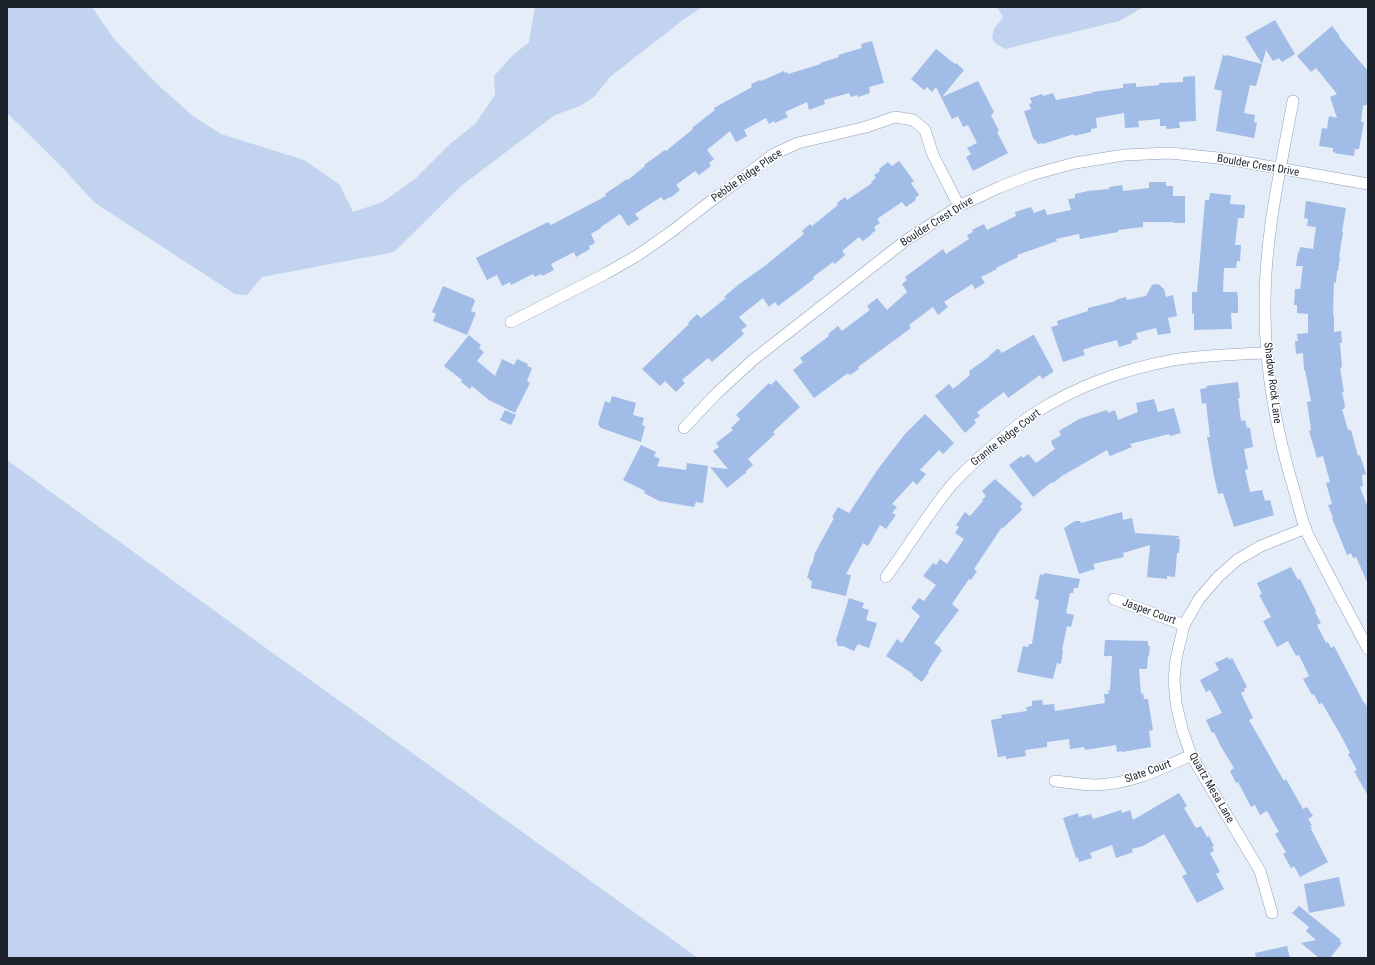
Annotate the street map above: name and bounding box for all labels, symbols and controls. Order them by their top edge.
street label: Pebble Ridge Place [709,147,785,205]
street label: Boulder Crest Drive [1216,152,1300,180]
street label: Boulder Crest Drive [898,194,976,250]
street label: Shadow Rock Lane [1260,342,1284,424]
street label: Granite Ridge Court [969,407,1043,469]
street label: Jasper Court [1120,596,1178,628]
street label: Quartz Mesa Lane [1186,751,1236,825]
street label: Slate Court [1123,758,1173,786]

